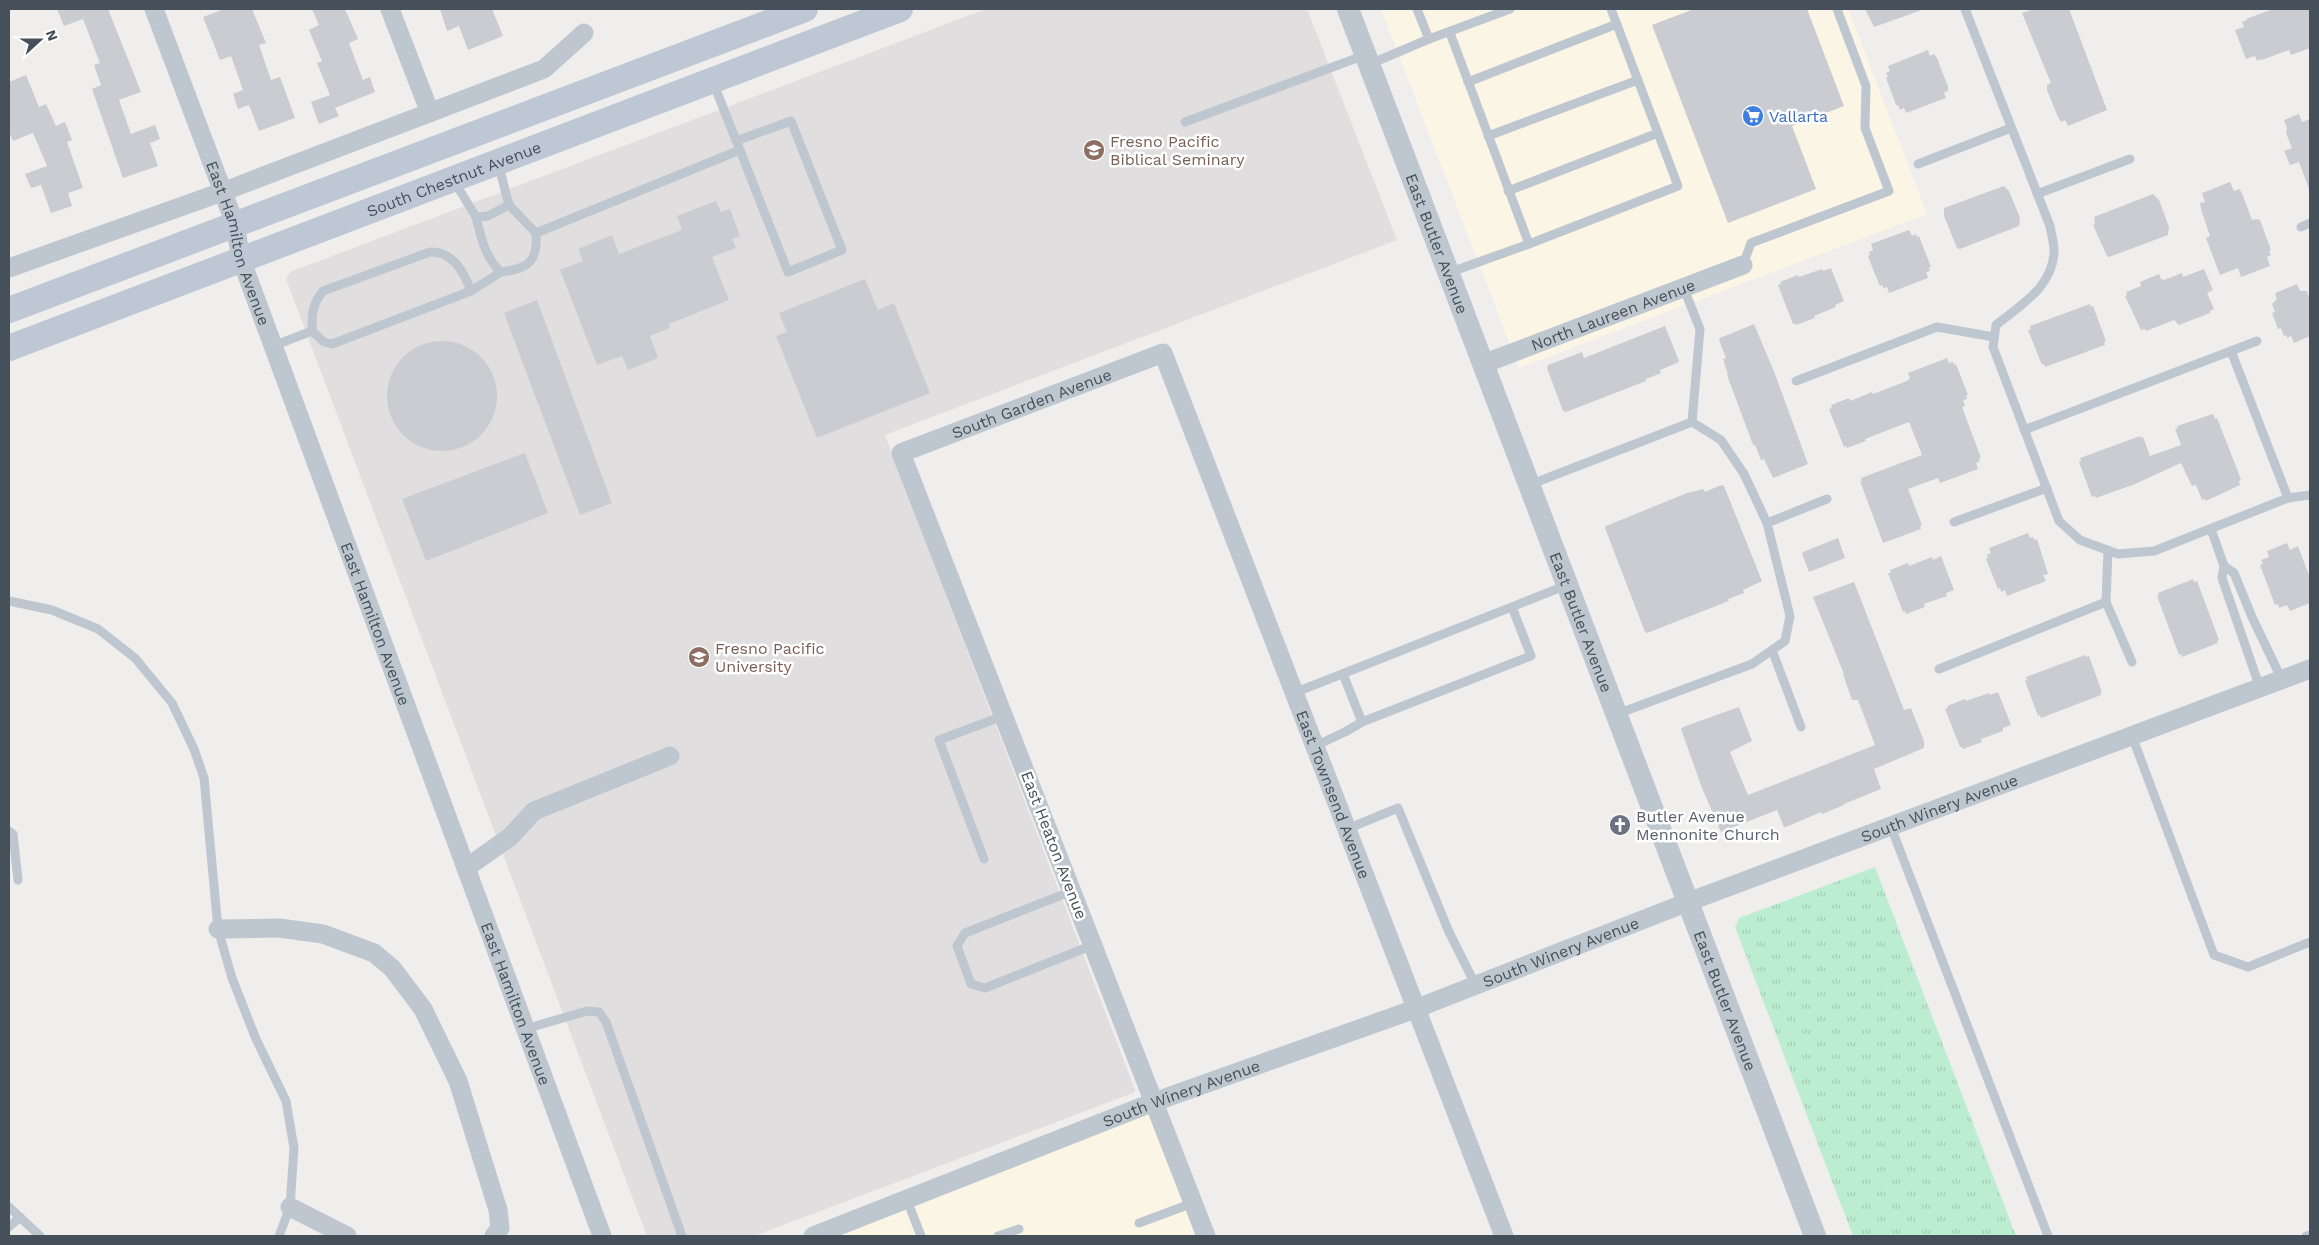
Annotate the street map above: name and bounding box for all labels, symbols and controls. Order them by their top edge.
north arrow [15,15,65,65]
text: N [43,28,61,43]
supermarket icon: Vallarta [1741,104,1765,128]
place label: Vallarta [1769,107,1828,126]
place label: Fresno Pacific Biblical Seminary [1110,132,1245,169]
street label: South Chestnut Avenue [364,137,544,221]
school or university icon: Fresno Pacific Biblical Seminary [1082,138,1106,162]
street label: East Hamilton Avenue [203,158,274,328]
street label: East Butler Avenue [1402,171,1473,316]
street label: North Laureen Avenue [1528,275,1698,354]
street label: South Garden Avenue [949,364,1114,442]
street label: East Hamilton Avenue [337,539,415,708]
street label: East Butler Avenue [1546,549,1617,695]
place label: Fresno Pacific University [715,639,825,676]
school or university icon: Fresno Pacific University [687,645,711,669]
street label: East Townsend Avenue [1292,708,1375,881]
street label: East Heaton Avenue [1017,768,1091,922]
street label: South Winery Avenue [1858,770,2020,846]
place label: Butler Avenue Mennonite Church [1636,807,1780,844]
church icon: Butler Avenue Mennonite Church [1608,813,1632,837]
street label: South Winery Avenue [1480,913,1642,991]
street label: East Hamilton Avenue [477,919,555,1088]
street label: East Butler Avenue [1690,928,1761,1073]
street label: South Winery Avenue [1100,1056,1262,1131]

